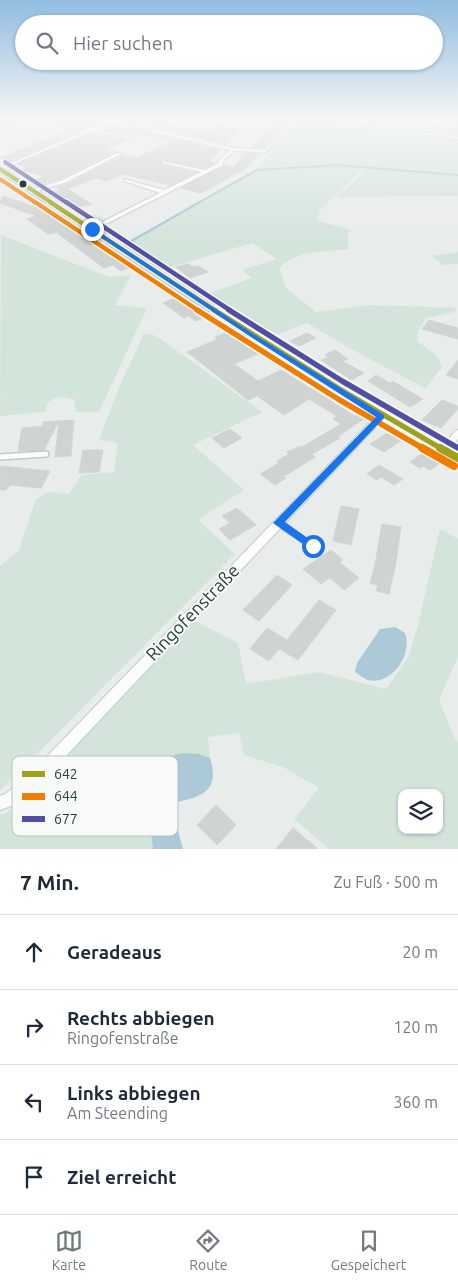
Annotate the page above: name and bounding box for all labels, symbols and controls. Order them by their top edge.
search box [15,15,443,70]
icon: search [33,29,61,57]
text: Hier suchen [73,32,173,54]
unlabelled marker [18,179,28,189]
route end [81,218,104,241]
route start [302,535,325,558]
street label: Ringofenstraße [141,560,243,664]
legend [12,756,178,836]
text: 642 [54,766,78,782]
text: 644 [54,788,78,804]
map controls [398,789,443,834]
button: layers [398,789,443,834]
text: 677 [54,811,78,827]
text: 7 Min. [20,870,79,894]
text: Zu Fuß · 500 m [333,873,438,891]
icon: ahead [20,938,48,966]
text: Geradeaus [67,941,162,963]
text: 20 m [402,943,438,961]
text: Rechts abbiegen [67,1007,215,1029]
icon: right [20,1013,48,1041]
text: 120 m [393,1018,438,1036]
text: Ringofenstraße [67,1029,179,1047]
text: Links abbiegen [67,1082,201,1104]
icon: left [20,1088,48,1116]
text: 360 m [393,1093,438,1111]
text: Am Steending [67,1104,168,1122]
icon: arrive [20,1163,48,1191]
text: Ziel erreicht [67,1166,176,1188]
tab: Karte [52,1227,86,1273]
tab: Route [189,1227,227,1273]
tab: Gespeichert [331,1227,406,1273]

